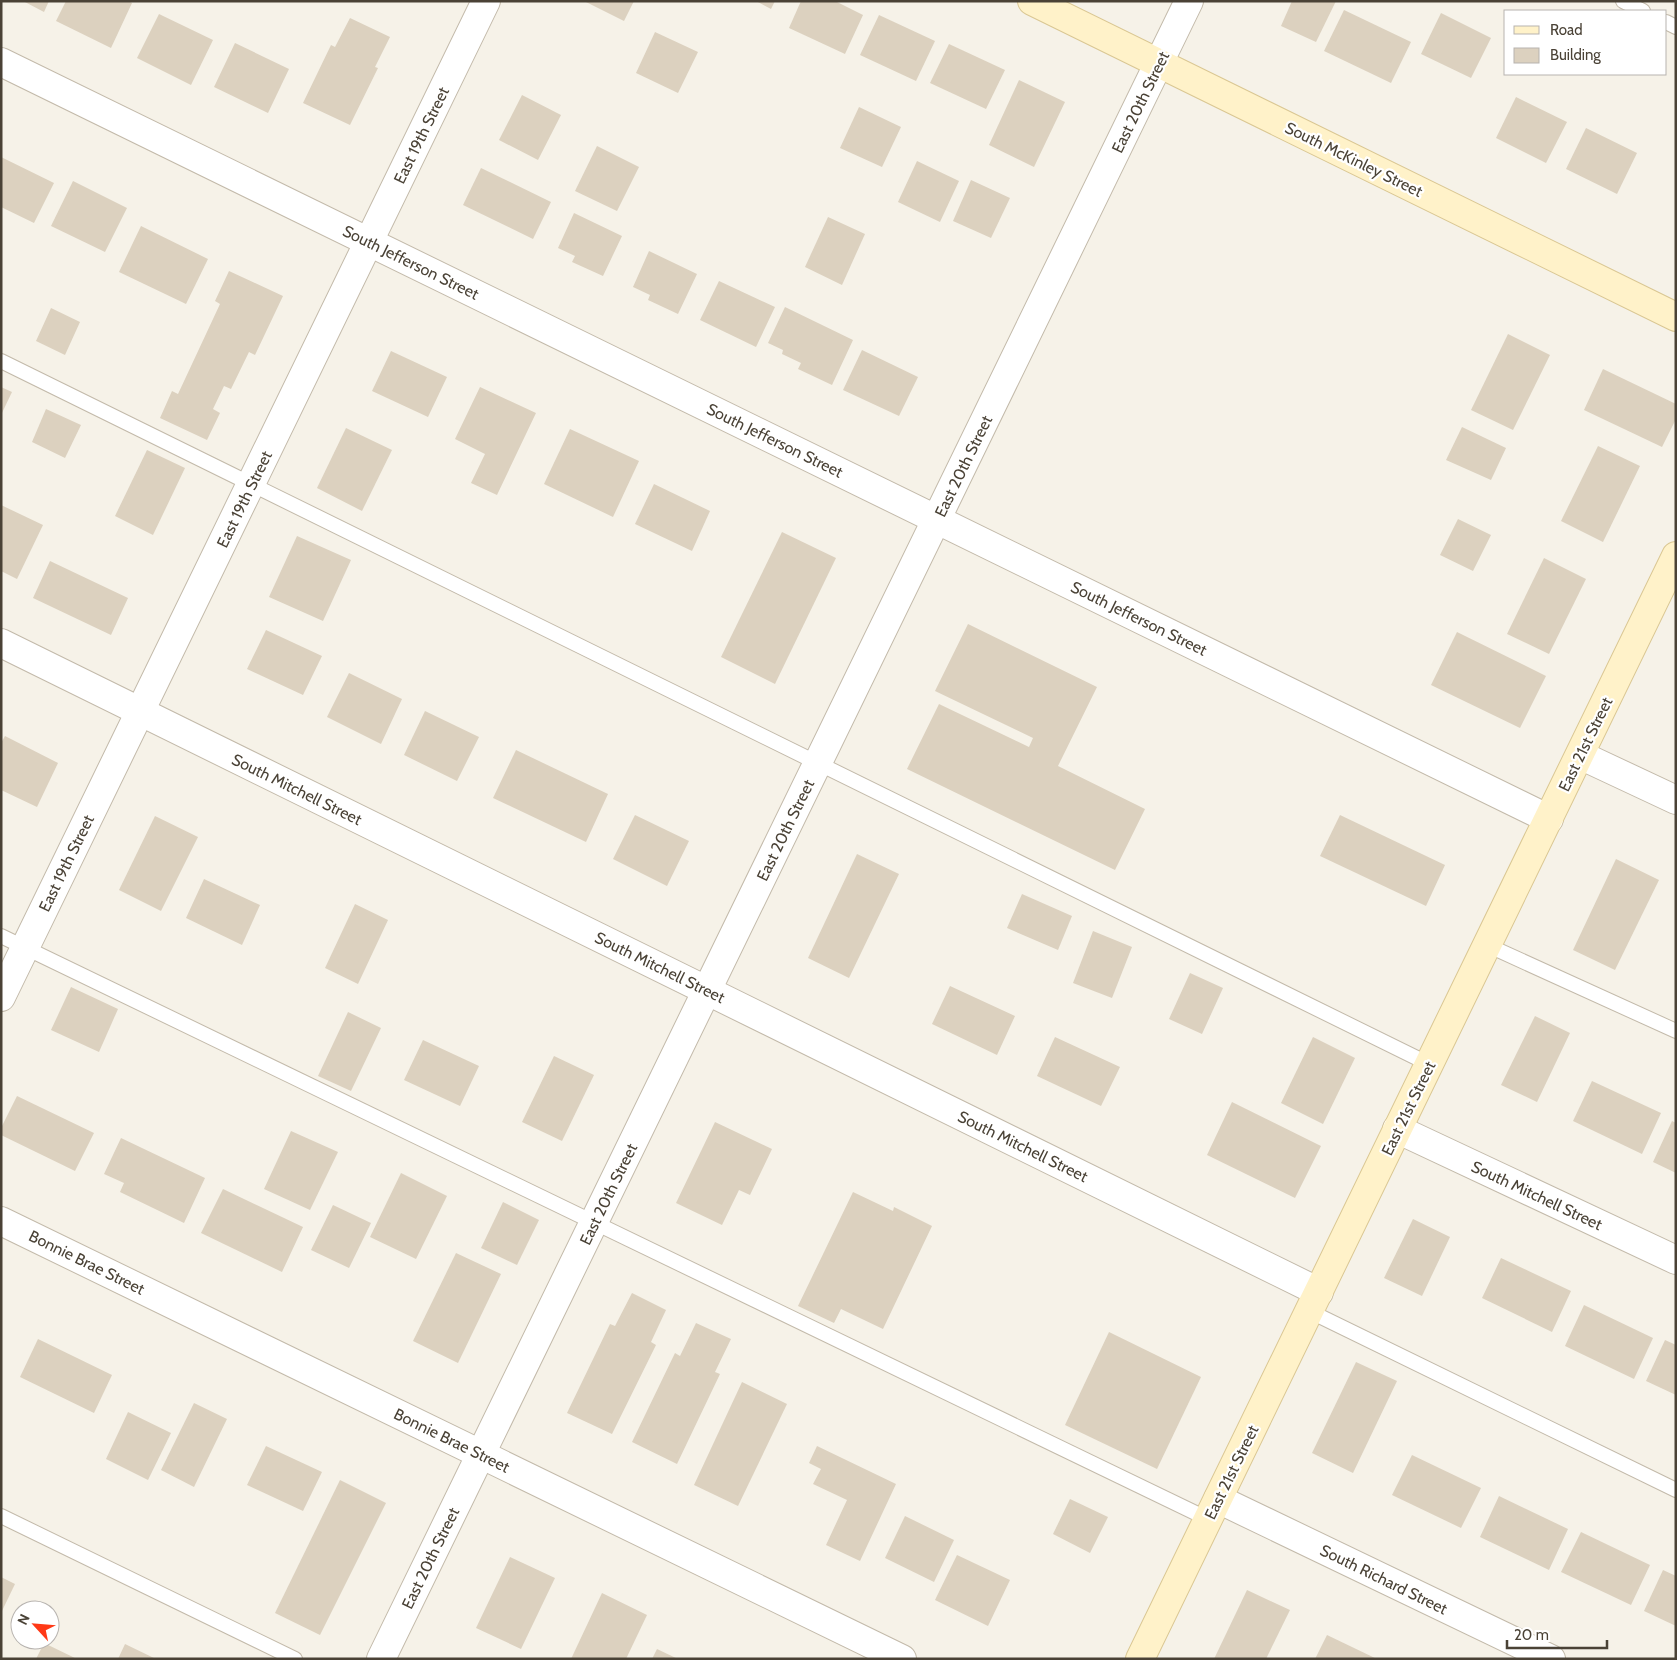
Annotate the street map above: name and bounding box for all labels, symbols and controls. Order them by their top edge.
legend [1504,10,1667,75]
text: Road [1550,21,1583,39]
text: Building [1550,46,1601,64]
street label: East 20th Street [1108,48,1173,156]
street label: East 19th Street [390,83,453,187]
street label: South McKinley Street [1282,118,1426,201]
street label: South Jefferson Street [340,221,482,304]
street label: South Jefferson Street [704,399,846,482]
street label: East 20th Street [931,412,996,520]
street label: East 19th Street [213,447,276,551]
street label: South Jefferson Street [1068,577,1210,660]
street label: East 21st Street [1554,693,1617,794]
street label: South Mitchell Street [229,750,365,829]
street label: East 20th Street [753,776,818,884]
street label: East 19th Street [35,811,98,915]
street label: South Mitchell Street [592,928,728,1007]
street label: East 21st Street [1377,1057,1440,1158]
street label: South Mitchell Street [955,1107,1091,1186]
street label: East 20th Street [576,1140,641,1248]
street label: South Mitchell Street [1468,1157,1606,1234]
street label: Bonnie Brae Street [26,1226,148,1299]
street label: Bonnie Brae Street [391,1404,513,1477]
street label: East 21st Street [1200,1421,1263,1522]
street label: East 20th Street [398,1504,463,1612]
street label: South Richard Street [1317,1540,1451,1619]
north arrow [10,1600,60,1650]
text: N [13,1611,34,1628]
scale bar [1507,1618,1607,1650]
text: 20 m [1514,1626,1549,1644]

